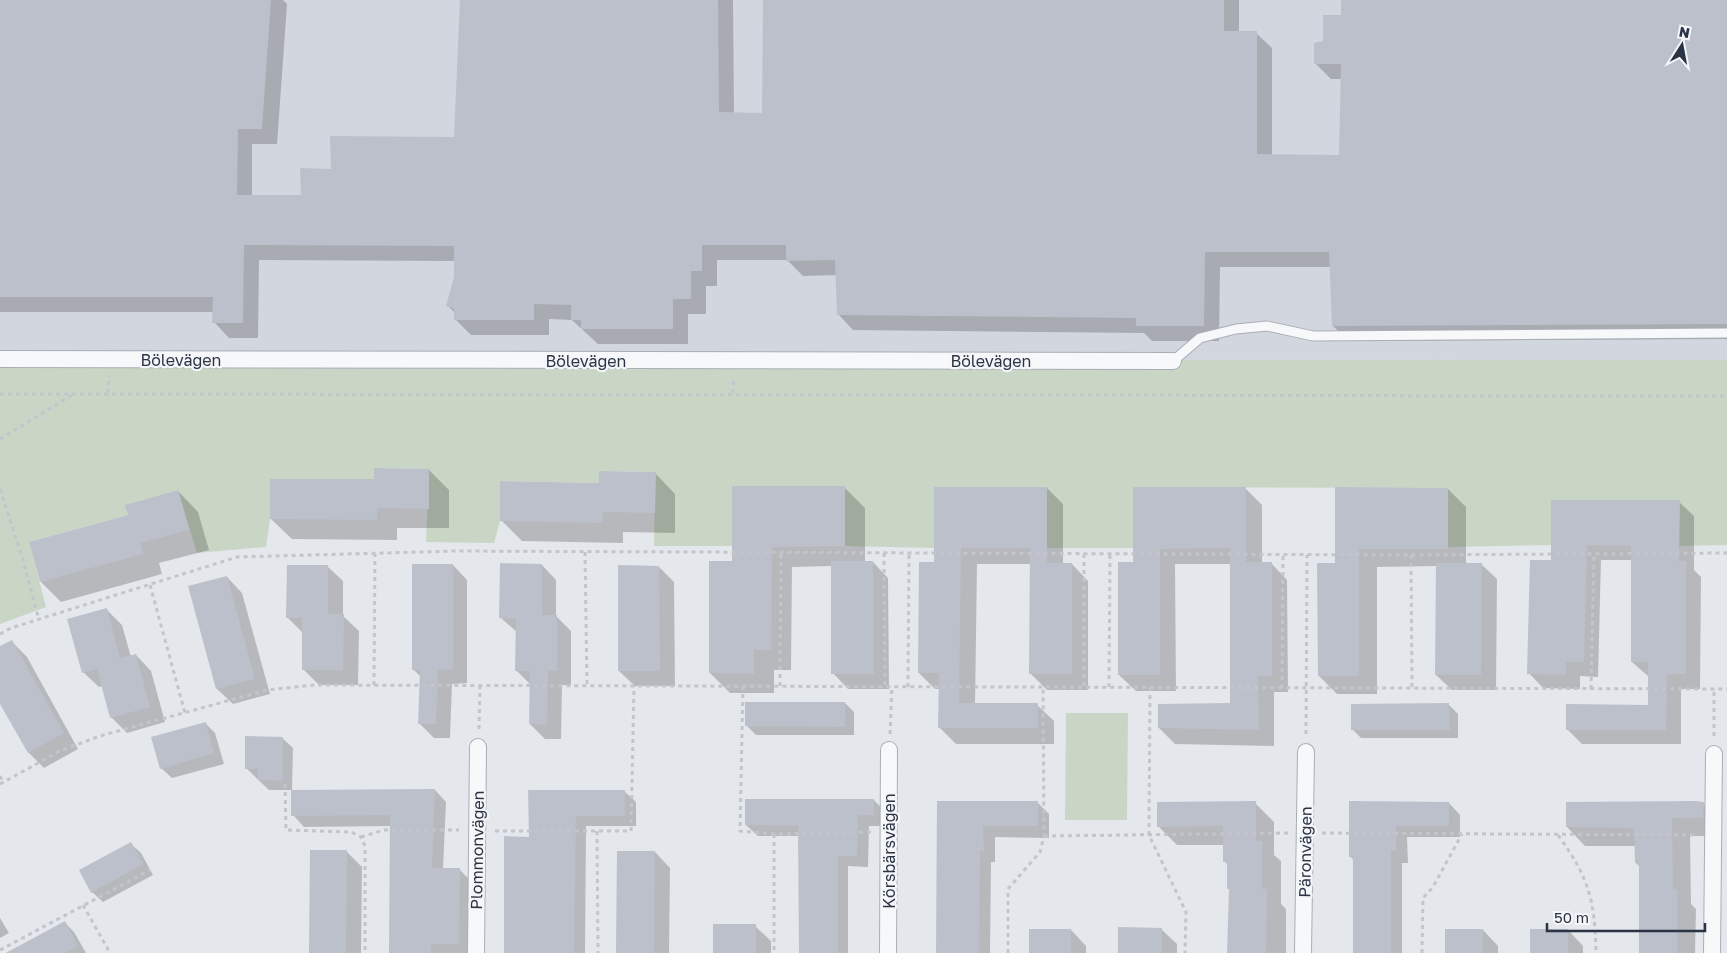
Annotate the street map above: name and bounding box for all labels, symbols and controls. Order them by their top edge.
north arrow [1657,20,1707,70]
text: N [1678,22,1691,41]
street label: Bölevägen [141,350,221,370]
street label: Bölevägen [546,351,626,371]
street label: Bölevägen [951,351,1031,371]
street label: Plommonvägen [466,790,488,910]
street label: Körsbärsvägen [879,793,899,909]
street label: Päronvägen [1294,806,1316,898]
scale bar [1547,900,1704,932]
text: 50 m [1554,908,1589,926]

